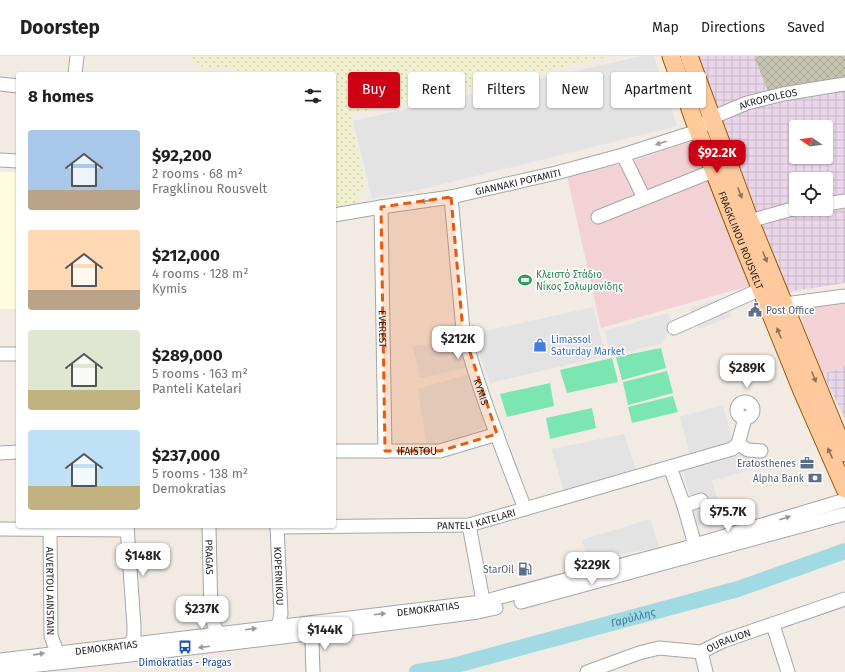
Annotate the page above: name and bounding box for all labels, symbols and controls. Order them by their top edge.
text: Doorstep [20,16,100,39]
text: Map [652,19,679,36]
text: Directions [701,19,765,36]
text: Saved [787,19,825,36]
chip: Buy [348,72,400,108]
chip: Rent [408,72,465,108]
chip: Filters [473,72,539,108]
chip: New [547,72,603,108]
chip: Apartment [611,72,706,108]
icon: filters [302,85,324,107]
text: 8 homes [28,86,94,107]
street label: AKROPOLEOS [737,87,799,113]
north arrow [789,120,833,164]
map controls [789,120,833,216]
one-way arrow [654,140,666,146]
pin: $92.2K [684,140,750,174]
text: $92,200 [152,145,212,166]
text: $92.2K [698,145,736,160]
icon: home [60,146,108,194]
text: 2 rooms · 68 m² [152,166,243,181]
street label: GIANNAKI POTAMITI [474,167,562,198]
button: locate [789,172,833,216]
text: Fragklinou Rousvelt [152,181,267,196]
one-way arrow [737,188,743,200]
street label: FRAGKLINOU ROUSVELT [715,190,766,292]
one-way arrow [420,198,432,204]
text: $212,000 [152,245,220,266]
icon: home [60,246,108,294]
one-way arrow [763,251,769,263]
text: 4 rooms · 128 m² [152,266,248,281]
place label: Κλειστό Στάδιο Νίκος Σολωμονίδης [536,268,623,293]
sports icon: Κλειστό Στάδιο Νίκος Σολωμονίδης [517,272,533,288]
text: Kymis [152,281,187,296]
public building icon: Post Office [747,302,763,318]
place label: Post Office [766,305,814,317]
street label: EVEREST [376,310,388,349]
pin: $212K [430,326,486,360]
one-way arrow [776,328,782,339]
text: $212K [441,331,475,346]
place label: Limassol Saturday Market [551,334,625,358]
shop icon: Limassol Saturday Market [532,337,548,353]
text: $289,000 [152,345,223,366]
icon: home [60,346,108,394]
pin: $289K [719,355,775,389]
text: $289K [729,360,765,375]
text: 5 rooms · 163 m² [152,366,248,381]
one-way arrow [811,372,817,384]
street label: KYMIS [470,377,491,408]
text: Panteli Katelari [152,381,242,396]
text: $237,000 [152,445,220,466]
icon: home [60,446,108,494]
street label: IFAISTOU [397,446,437,458]
one-way arrow [826,447,833,459]
office icon: Eratosthenes [799,455,815,471]
place label: Eratosthenes [737,458,796,470]
text: 5 rooms · 138 m² [152,466,248,481]
bank icon: Alpha Bank [807,470,823,486]
place label: Alpha Bank [753,473,805,485]
text: Demokratias [152,481,226,496]
pin: $75.7K [695,499,761,533]
text: $75.7K [709,504,747,519]
street label: PANTELI KATELARI [437,507,517,532]
one-way arrow [780,515,792,521]
street label: PRAGAS [202,539,215,575]
pin: $148K [115,543,171,577]
street label: KOPERNIKOU [271,546,286,606]
street label: ALVERTOU AINSTAIN [43,547,56,635]
text: $148K [125,548,161,563]
pin: $229K [564,552,620,586]
text: $229K [574,557,610,572]
fuel station icon: StarOil [517,561,533,577]
place label: StarOil [483,564,514,576]
pin: $237K [174,596,230,630]
street label: DEMOKRATIAS [396,600,461,619]
text: $237K [185,601,219,616]
water label: Γαρύλλης [609,605,658,630]
one-way arrow [374,611,386,617]
pin: $144K [297,617,353,651]
text: $144K [307,622,343,637]
one-way arrow [245,626,257,633]
street label: OURALION [704,627,752,655]
street label: DEMOKRATIAS [74,638,139,658]
bus stop icon: Dimokratias - Pragas [177,639,193,655]
one-way arrow [198,644,210,650]
one-way arrow [33,651,45,657]
place label: Dimokratias - Pragas [139,657,232,669]

